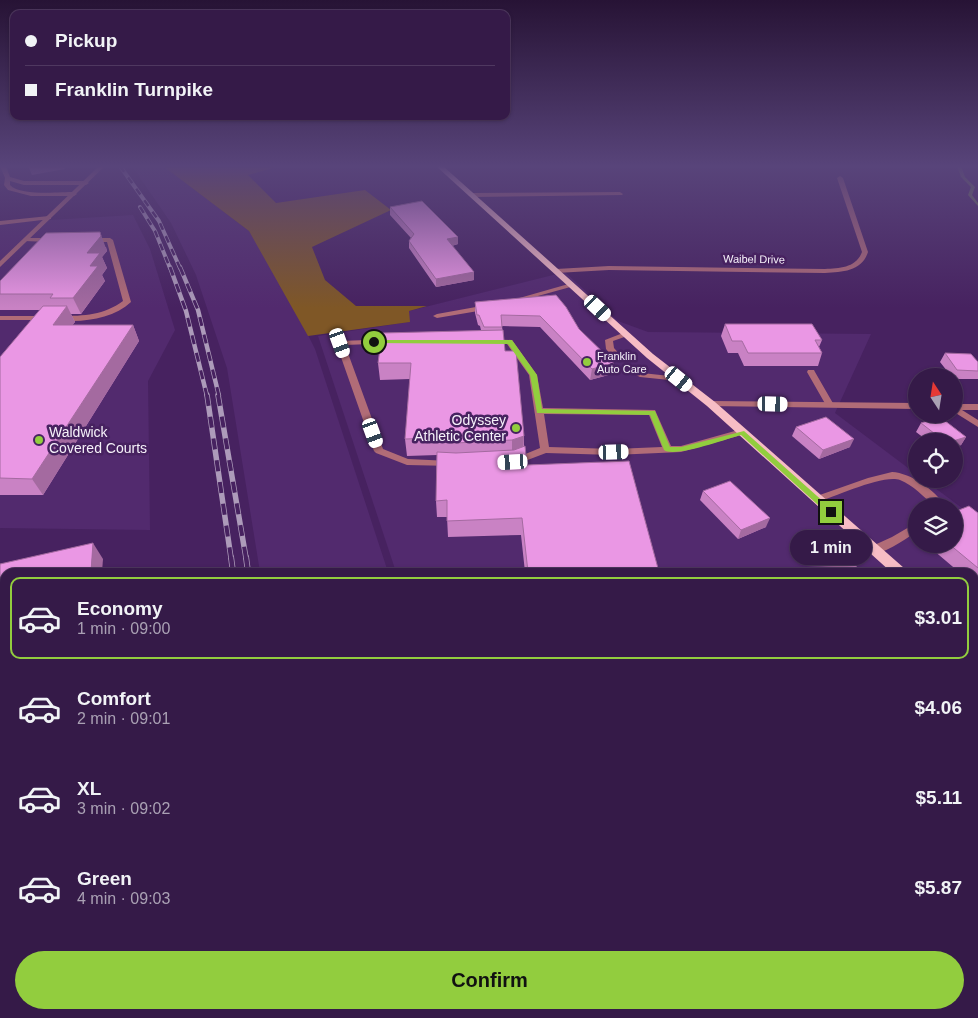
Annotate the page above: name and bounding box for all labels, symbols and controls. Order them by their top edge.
text: Pickup [55,30,117,51]
text: Franklin Turnpike [55,79,213,100]
street label: Waibel Drive [723,252,785,266]
car [581,292,614,324]
car [327,326,352,360]
route start [363,331,385,353]
place label: Franklin Auto Care [597,350,647,375]
marker: Franklin Auto Care [581,356,593,368]
car [662,364,695,394]
north arrow [908,368,962,422]
map controls [908,368,963,553]
car [757,396,788,412]
place label: Odyssey Athletic Center [414,412,506,444]
car [360,416,385,450]
marker: Odyssey Athletic Center [510,422,522,434]
place label: Waldwick Covered Courts [49,424,147,456]
button: locate [908,433,963,488]
marker: Waldwick Covered Courts [33,434,45,446]
car [598,444,629,460]
car [497,454,528,470]
button: layers [908,498,963,553]
route end [820,501,842,523]
callout: 1 min [790,530,872,564]
text: 1 min [810,539,852,556]
icon: car [17,596,62,641]
text: Economy [77,598,163,619]
text: $3.01 [914,607,962,628]
text: 1 min · 09:00 [77,620,170,637]
icon: car [17,686,62,731]
text: Comfort [77,688,151,709]
text: $4.06 [914,697,962,718]
text: 2 min · 09:01 [77,710,170,727]
icon: car [17,776,62,821]
text: XL [77,778,101,799]
text: $5.11 [916,787,962,808]
text: 3 min · 09:02 [77,800,170,817]
icon: car [17,866,62,911]
text: Green [77,868,132,889]
text: $5.87 [914,877,962,898]
text: 4 min · 09:03 [77,890,170,907]
button: Confirm [15,951,964,1009]

